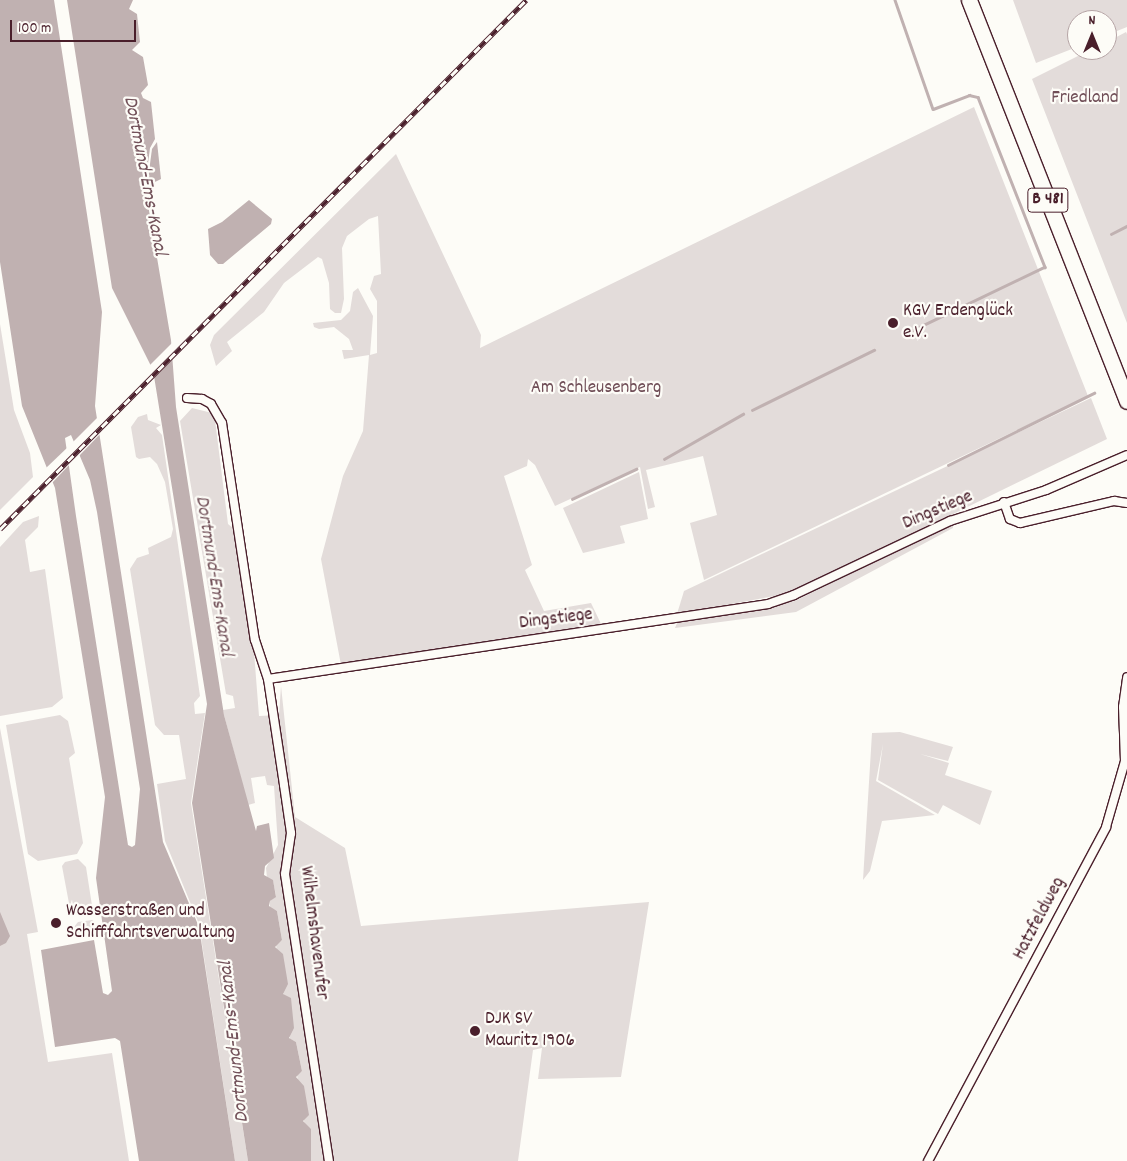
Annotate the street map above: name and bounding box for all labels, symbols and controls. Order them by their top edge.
scale bar [12,10,139,42]
north arrow [1067,10,1117,60]
text: N [1089,11,1095,31]
text: 100 m [18,18,51,40]
park label: Friedland [1051,88,1119,110]
water label: Dortmund-Ems-Kanal [117,94,171,258]
road number: B 481 [1027,184,1069,216]
place label: KGV Erdenglück e.V. [903,301,1013,345]
marker: KGV Erdenglück e.V. [887,317,899,329]
park label: Am Schleusenberg [531,378,661,400]
street label: Dingstiege [900,486,976,536]
water label: Dortmund-Ems-Kanal [188,494,238,658]
street label: Dingstiege [518,604,594,636]
street label: Wilhelmshavenufer [293,865,333,1001]
street label: Hatzfeldweg [1009,874,1071,964]
place label: Wasserstraßen und Schifffahrtsverwaltung [66,901,235,945]
marker: Wasserstraßen und Schifffahrtsverwaltung [50,917,62,929]
water label: Dortmund-Ems-Kanal [215,960,255,1124]
place label: DJK SV Mauritz 1906 [485,1009,575,1053]
marker: DJK SV Mauritz 1906 [469,1025,481,1037]

